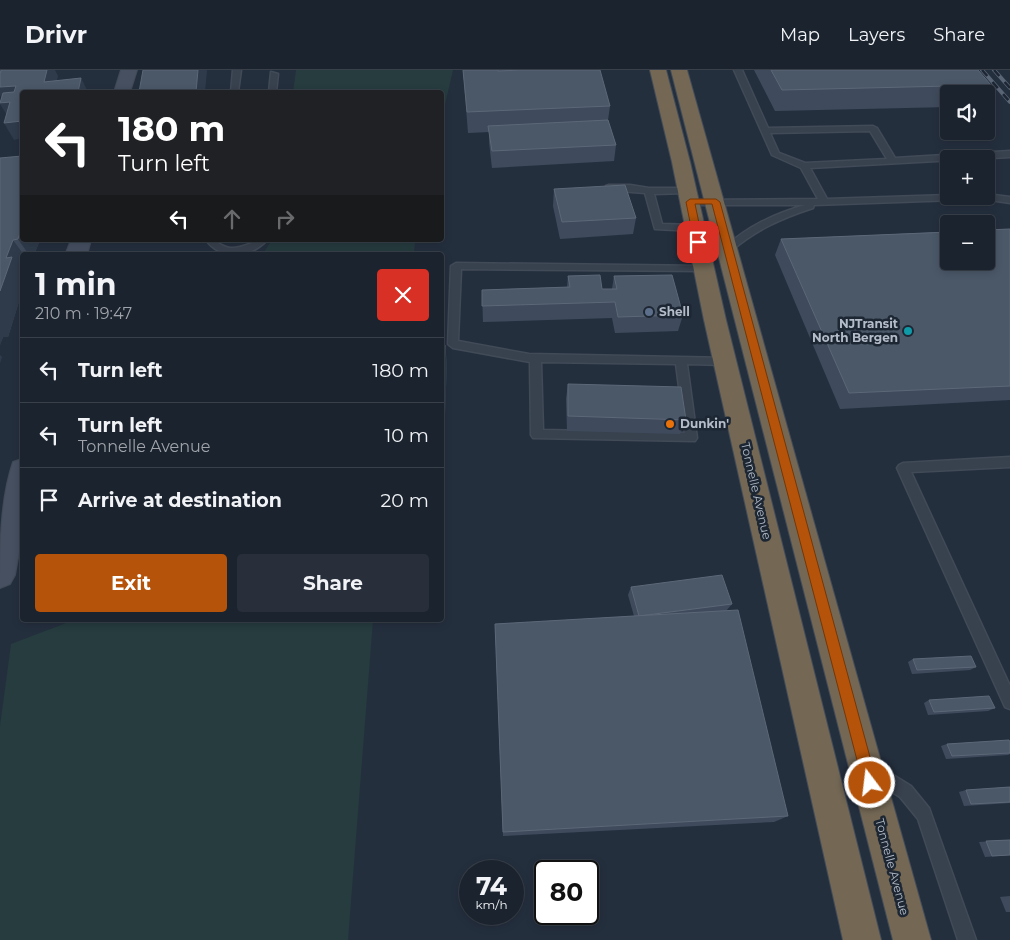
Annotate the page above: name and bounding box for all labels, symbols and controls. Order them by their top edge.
text: Drivr [25,20,87,49]
text: Map [780,24,820,46]
text: Layers [848,24,905,46]
text: Share [933,24,985,46]
map controls [940,85,995,270]
button: sound [940,85,995,140]
text: 180 m [118,107,225,150]
icon: left [35,110,100,175]
text: Turn left [118,150,210,177]
button: + [940,150,995,205]
icon: left [165,205,193,233]
icon: ahead [218,205,246,233]
icon: right [271,205,299,233]
button: − [940,215,995,270]
pin [677,221,719,263]
icon: arrive [684,228,712,256]
text: 1 min [35,266,116,303]
button: close [377,269,429,321]
text: 210 m · 19:47 [35,304,132,323]
place label: Shell [659,304,690,319]
marker: Shell [643,306,655,318]
place label: NJTransit North Bergen [812,316,899,345]
marker: NJTransit North Bergen [902,325,914,337]
icon: left [35,356,63,384]
text: Turn left [78,359,163,382]
text: 180 m [372,359,429,382]
text: Turn left [78,414,163,437]
place label: Dunkin' [680,416,729,431]
marker: Dunkin' [664,418,676,430]
icon: left [35,421,63,449]
text: 10 m [384,424,429,447]
text: Tonnelle Avenue [78,437,210,456]
street label: Tonnelle Avenue [738,441,775,541]
icon: arrive [35,486,63,514]
text: Arrive at destination [78,489,282,512]
text: 20 m [381,489,429,512]
button: Exit [35,554,227,612]
button: Share [237,554,429,612]
position arrow [843,756,895,808]
street label: Tonnelle Avenue [872,817,913,917]
speed limit sign: 80 [534,860,599,925]
text: 74 [476,871,507,901]
text: km/h [475,897,508,912]

